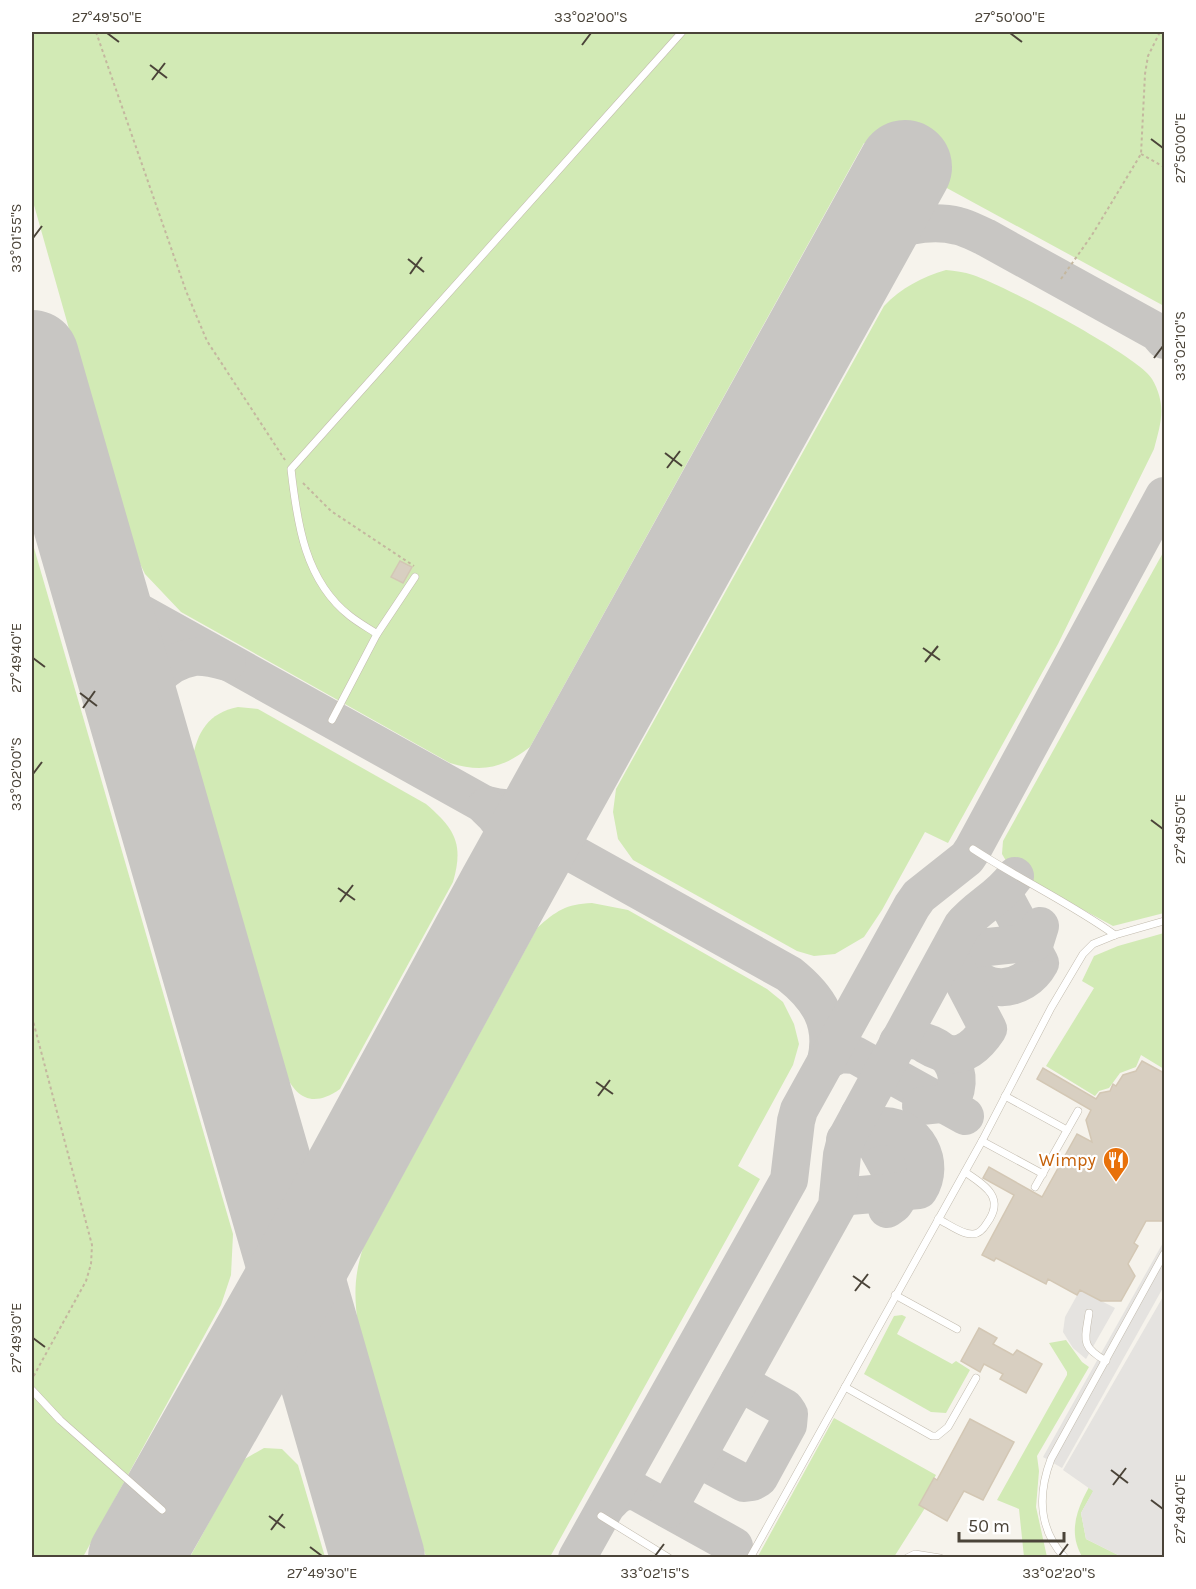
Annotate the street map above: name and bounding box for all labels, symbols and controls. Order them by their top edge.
text: 27°49'50"E [72,8,142,26]
text: 33°02'00"S [554,8,628,26]
text: 27°50'00"E [974,8,1046,26]
text: 27°50'00"E [1171,112,1189,184]
text: 33°01'55"S [7,203,25,273]
text: 33°02'10"S [1171,311,1189,381]
text: 27°49'40"E [7,623,25,693]
text: 33°02'00"S [7,737,25,811]
text: 27°49'50"E [1171,794,1189,864]
restaurant icon: Wimpy [1101,1145,1131,1183]
place label: Wimpy [1039,1149,1097,1171]
text: 27°49'30"E [7,1303,25,1373]
text: 27°49'40"E [1171,1474,1189,1544]
scale bar [959,1505,1064,1543]
text: 50 m [968,1515,1010,1537]
text: 27°49'30"E [287,1564,357,1582]
text: 33°02'15"S [620,1564,690,1582]
text: 33°02'20"S [1022,1564,1096,1582]

